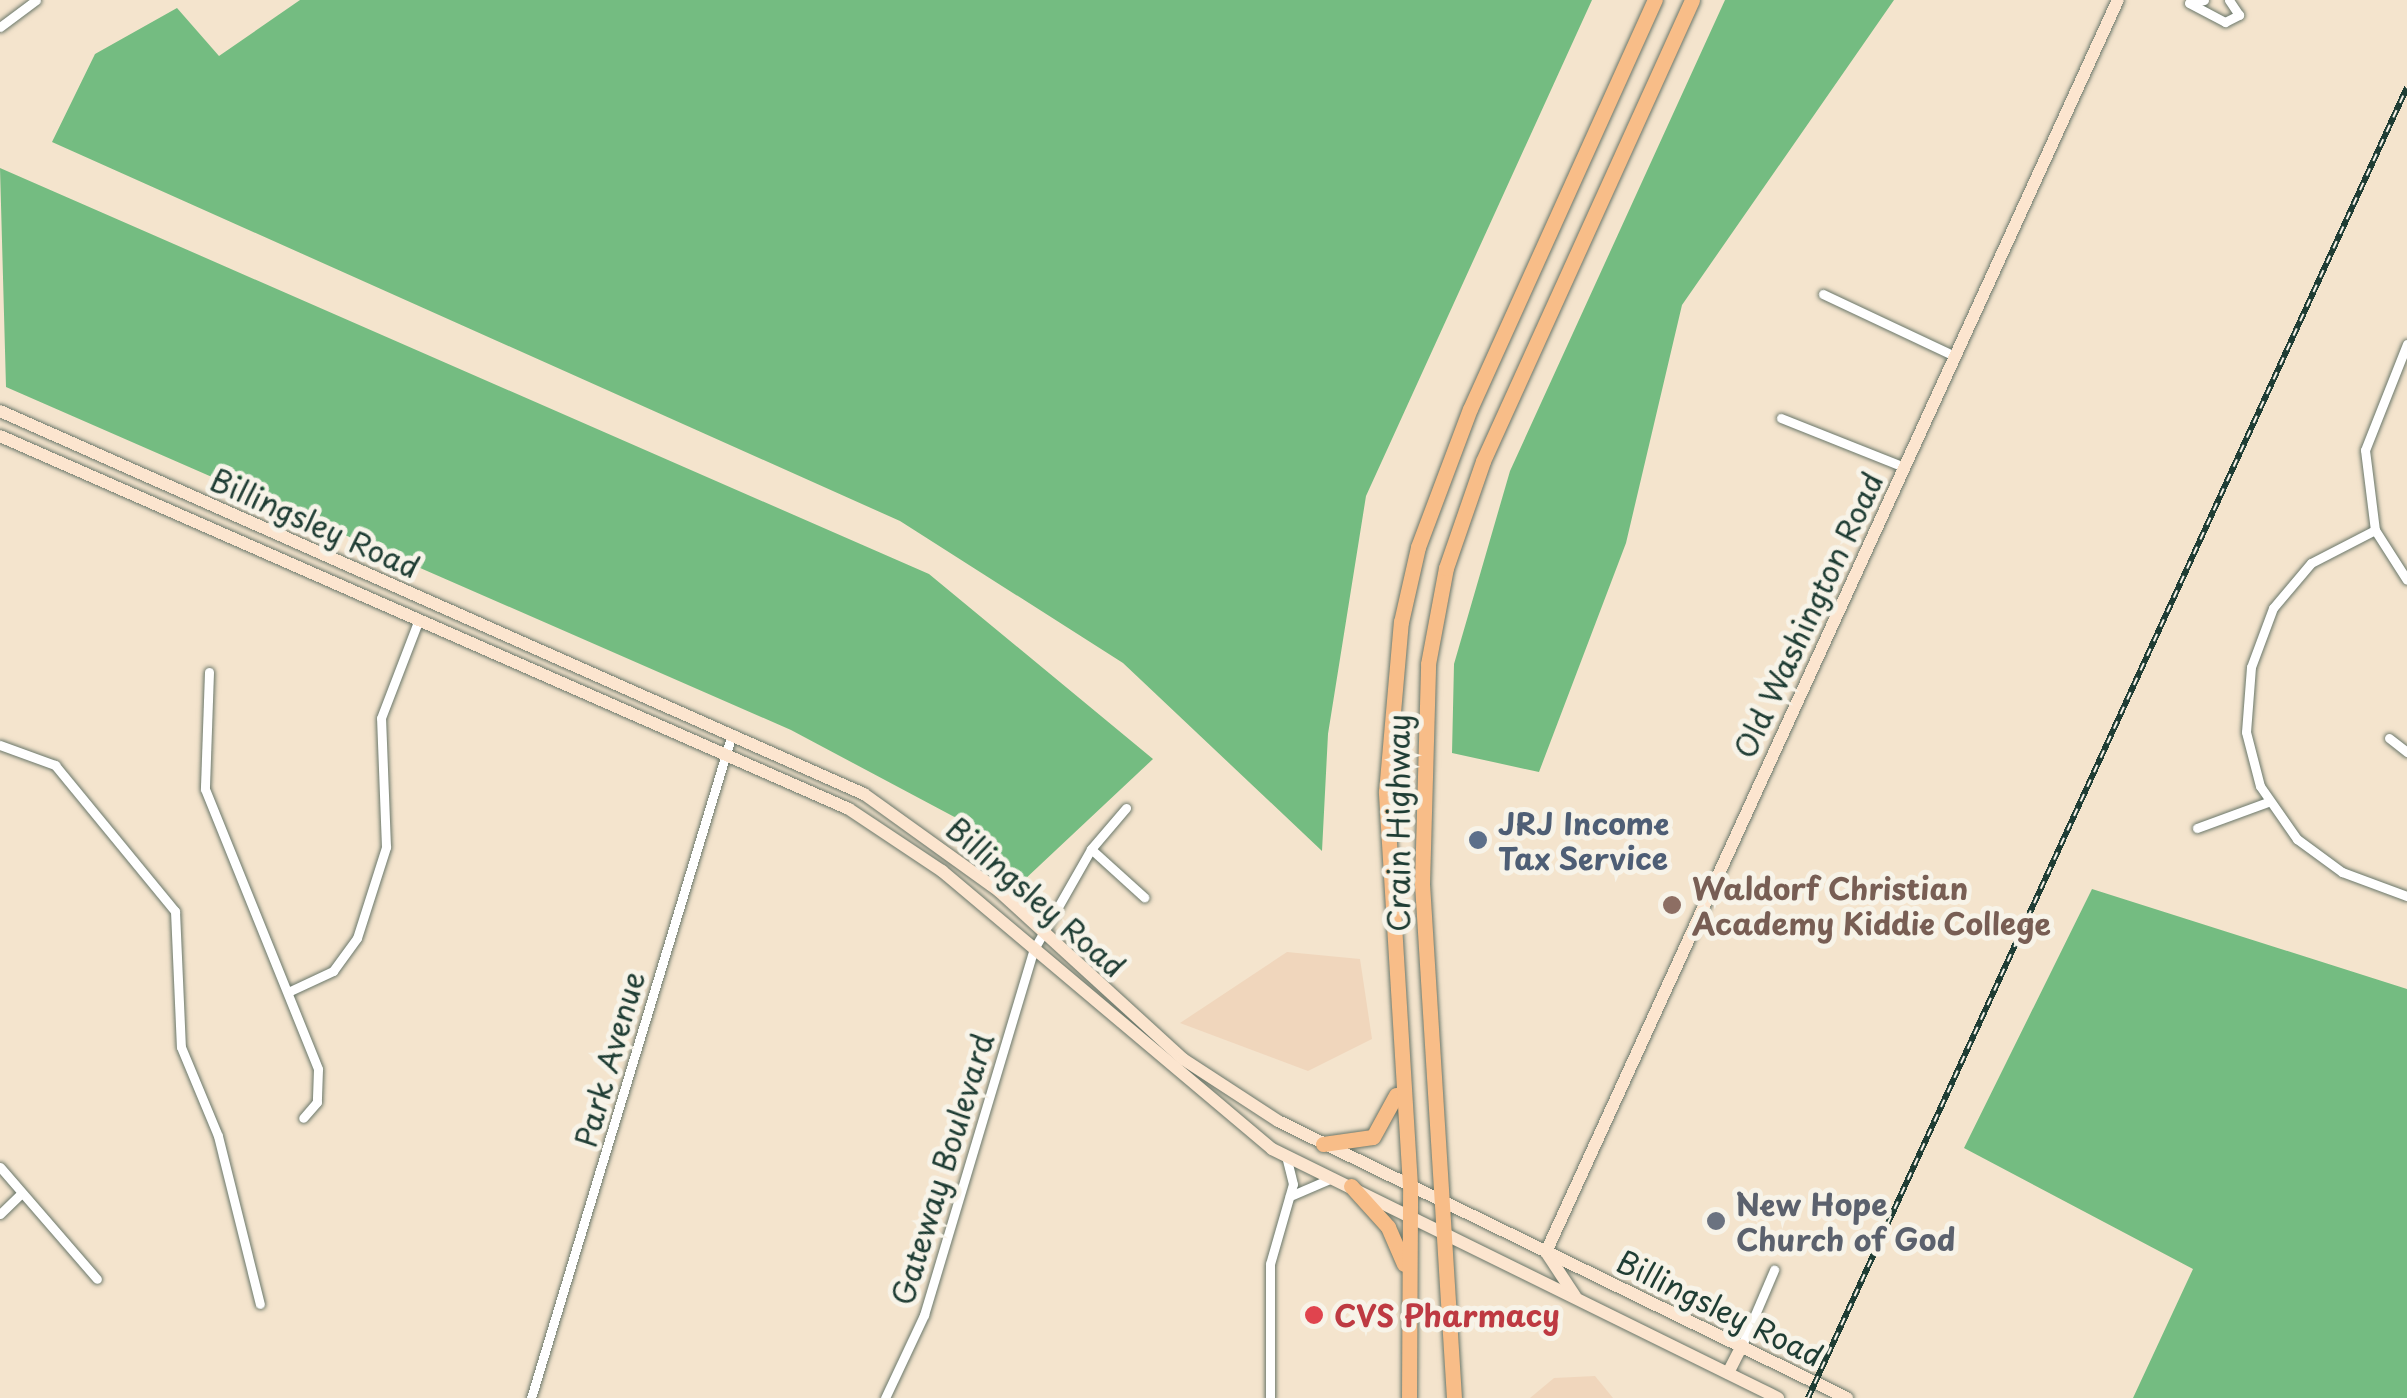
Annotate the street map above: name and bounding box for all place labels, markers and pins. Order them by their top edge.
place label: JRJ Income Tax Service [1498,805,1672,876]
marker: JRJ Income Tax Service [1467,829,1489,851]
place label: Waldorf Christian Academy Kiddie College [1692,870,2052,940]
marker: Waldorf Christian Academy Kiddie College [1661,894,1683,916]
place label: New Hope Church of God [1736,1186,1957,1256]
marker: New Hope Church of God [1705,1210,1727,1232]
place label: CVS Pharmacy [1334,1297,1563,1333]
marker: CVS Pharmacy [1303,1304,1325,1326]

